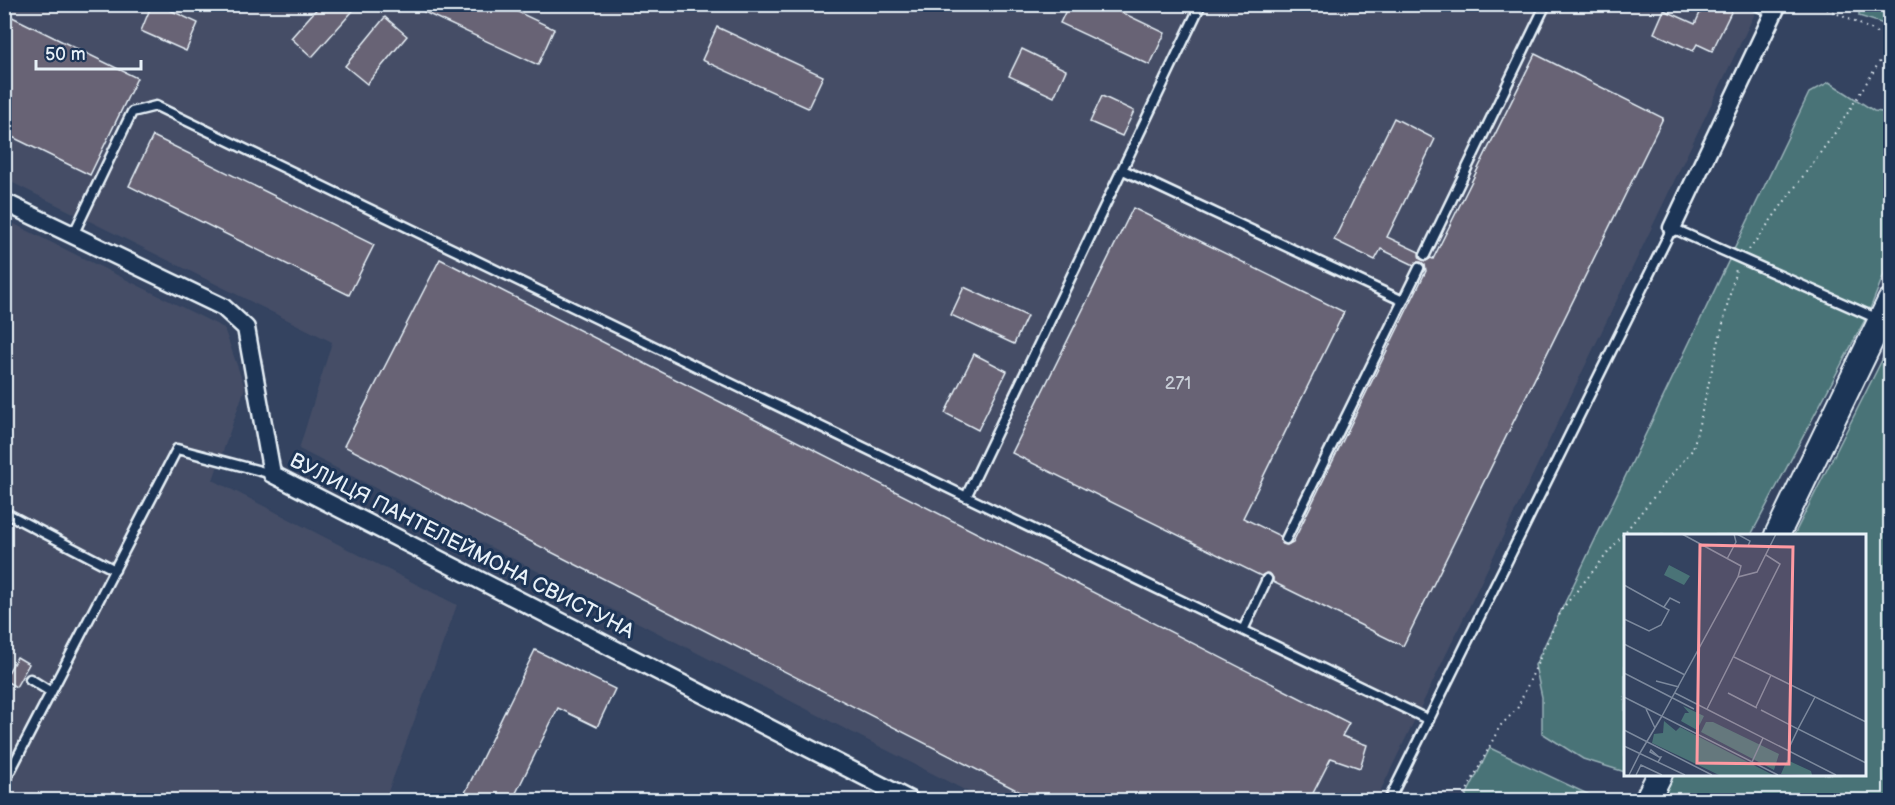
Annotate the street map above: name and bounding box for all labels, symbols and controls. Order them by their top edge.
scale bar [36,33,141,71]
text: 50 m [45,44,86,65]
house number: 271 [1165,373,1191,394]
street label: ВУЛИЦЯ ПАНТЕЛЕЙМОНА СВИСТУНА [286,448,639,644]
inset map [1624,534,1865,775]

